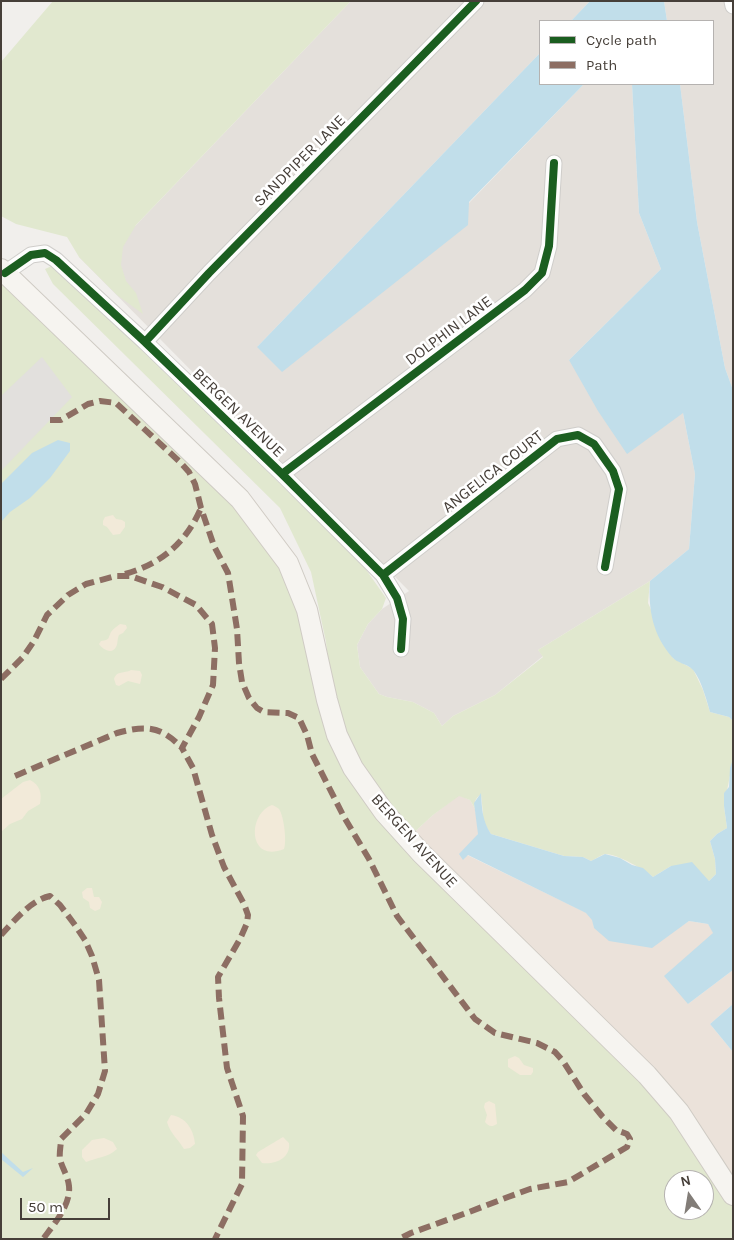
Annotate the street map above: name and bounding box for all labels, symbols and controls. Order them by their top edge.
legend [539,20,714,85]
text: Cycle path [586,31,657,49]
text: Path [586,56,617,74]
street label: SANDPIPER LANE [250,111,350,211]
street label: DOLPHIN LANE [402,292,496,370]
street label: BERGEN AVENUE [188,364,288,462]
street label: ANGELICA COURT [439,427,547,517]
street label: BERGEN AVENUE [367,790,461,892]
north arrow [664,1170,714,1220]
text: N [679,1171,693,1190]
scale bar [22,1188,112,1220]
text: 50 m [28,1198,63,1216]

